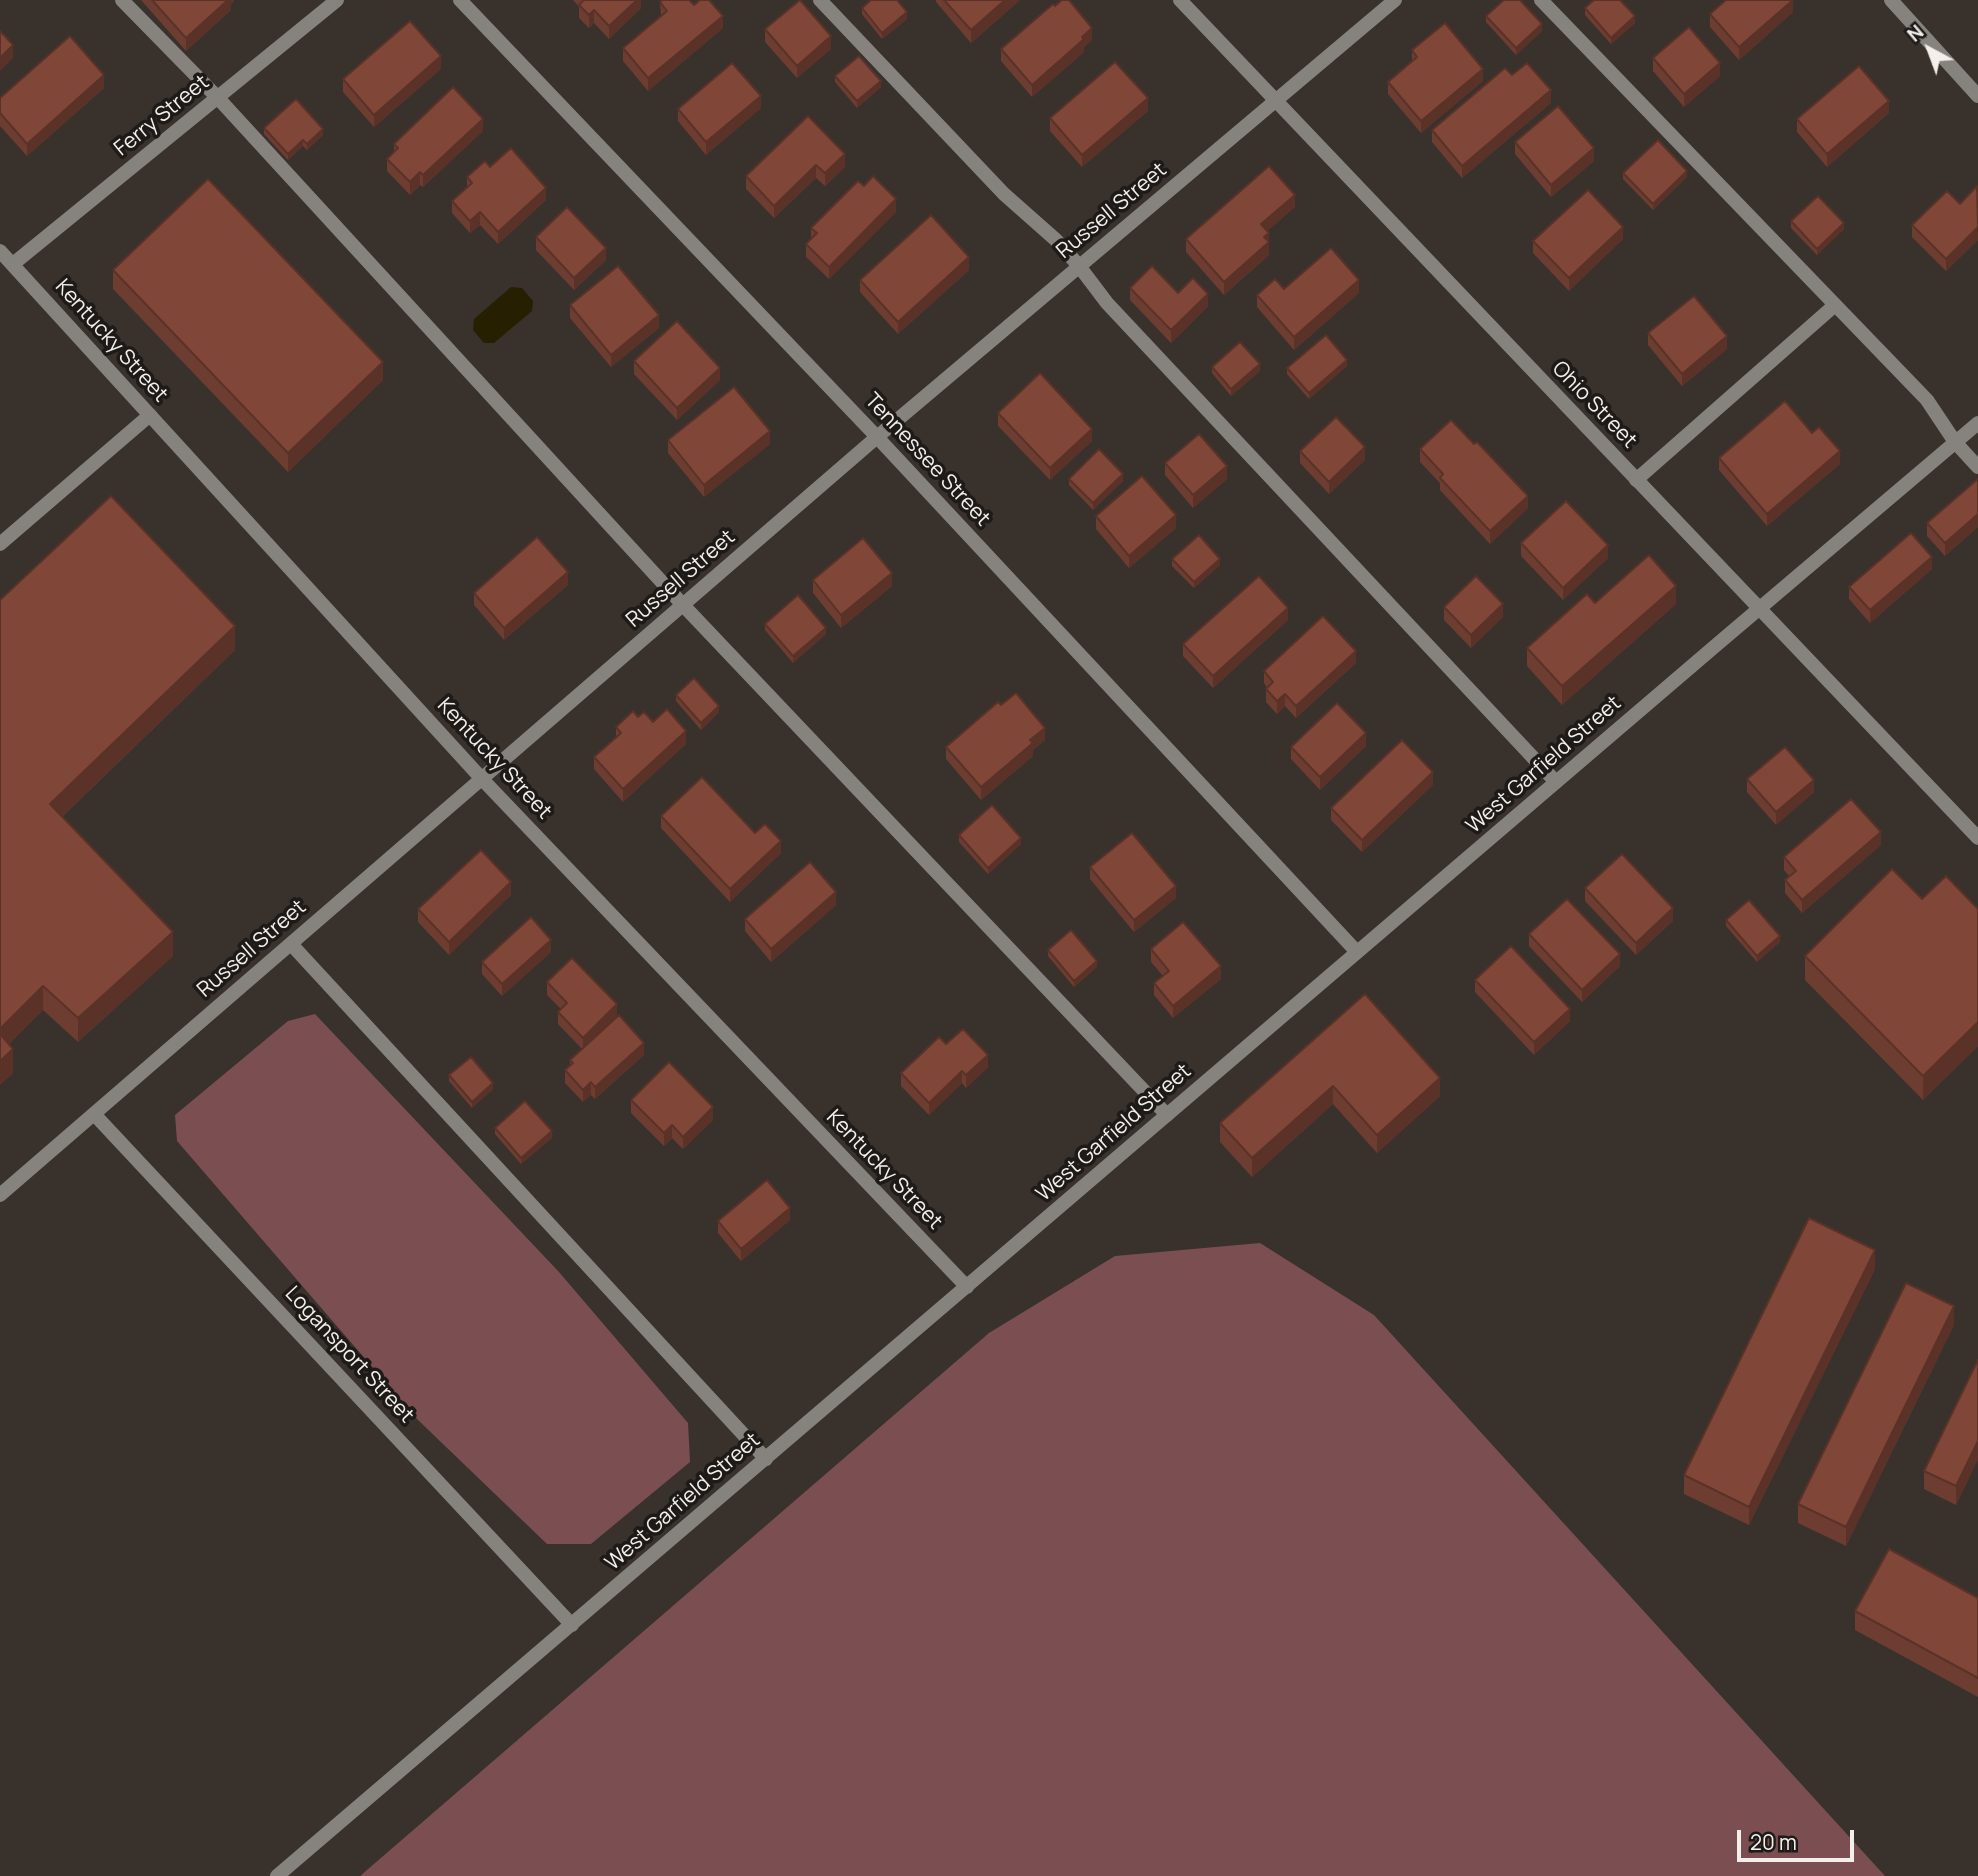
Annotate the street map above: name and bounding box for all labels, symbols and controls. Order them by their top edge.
north arrow [1894,14,1964,84]
text: N [1902,19,1929,47]
street label: Ferry Street [110,70,214,162]
street label: Russell Street [1052,158,1172,264]
street label: Kentucky Street [49,275,173,407]
street label: Ohio Street [1546,356,1642,454]
street label: Tennessee Street [859,388,995,532]
street label: Russell Street [622,525,740,633]
street label: West Garfield Street [1462,691,1626,839]
street label: Kentucky Street [432,693,556,825]
street label: Russell Street [193,895,311,1003]
street label: West Garfield Street [1032,1059,1196,1207]
street label: Kentucky Street [821,1105,947,1235]
street label: Logansport Street [279,1282,419,1428]
street label: West Garfield Street [601,1428,765,1576]
scale bar [1740,1816,1857,1860]
text: 20 m [1750,1828,1797,1856]

